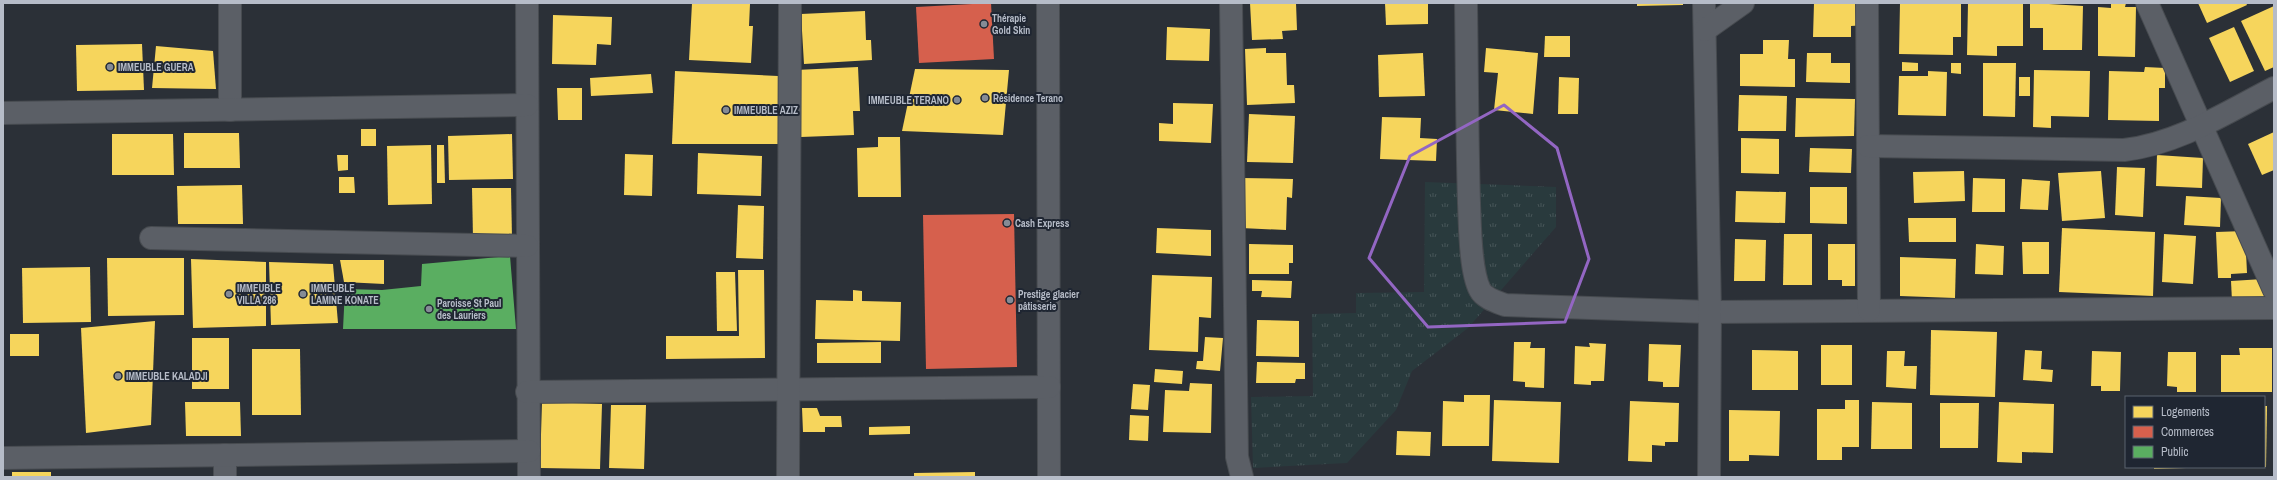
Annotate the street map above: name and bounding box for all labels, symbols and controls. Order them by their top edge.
place label: Thérapie Gold Skin [992,12,1030,37]
marker: Thérapie Gold Skin [979,19,989,29]
place label: IMMEUBLE GUERA [118,61,194,74]
marker: IMMEUBLE GUERA [105,62,115,72]
place label: Résidence Terano [993,92,1063,105]
marker: Résidence Terano [980,93,990,103]
place label: IMMEUBLE TERANO [868,94,950,107]
marker: IMMEUBLE TERANO [952,95,962,105]
place label: IMMEUBLE AZIZ [734,104,798,117]
marker: IMMEUBLE AZIZ [721,105,731,115]
place label: Cash Express [1015,217,1070,230]
marker: Cash Express [1002,218,1012,228]
place label: IMMEUBLE VILLA 286 [237,282,281,307]
place label: IMMEUBLE LAMINE KONATE [311,282,379,307]
place label: Prestige glacier pâtisserie [1018,288,1080,313]
marker: IMMEUBLE VILLA 286 [224,289,234,299]
marker: IMMEUBLE LAMINE KONATE [298,289,308,299]
marker: Prestige glacier pâtisserie [1005,295,1015,305]
place label: Paroisse St Paul des Lauriers [437,297,501,322]
marker: Paroisse St Paul des Lauriers [424,304,434,314]
place label: IMMEUBLE KALADJI [126,370,208,383]
marker: IMMEUBLE KALADJI [113,371,123,381]
legend [2125,396,2265,468]
text: Logements [2161,404,2210,420]
text: Commerces [2161,424,2214,440]
text: Public [2161,444,2188,460]

